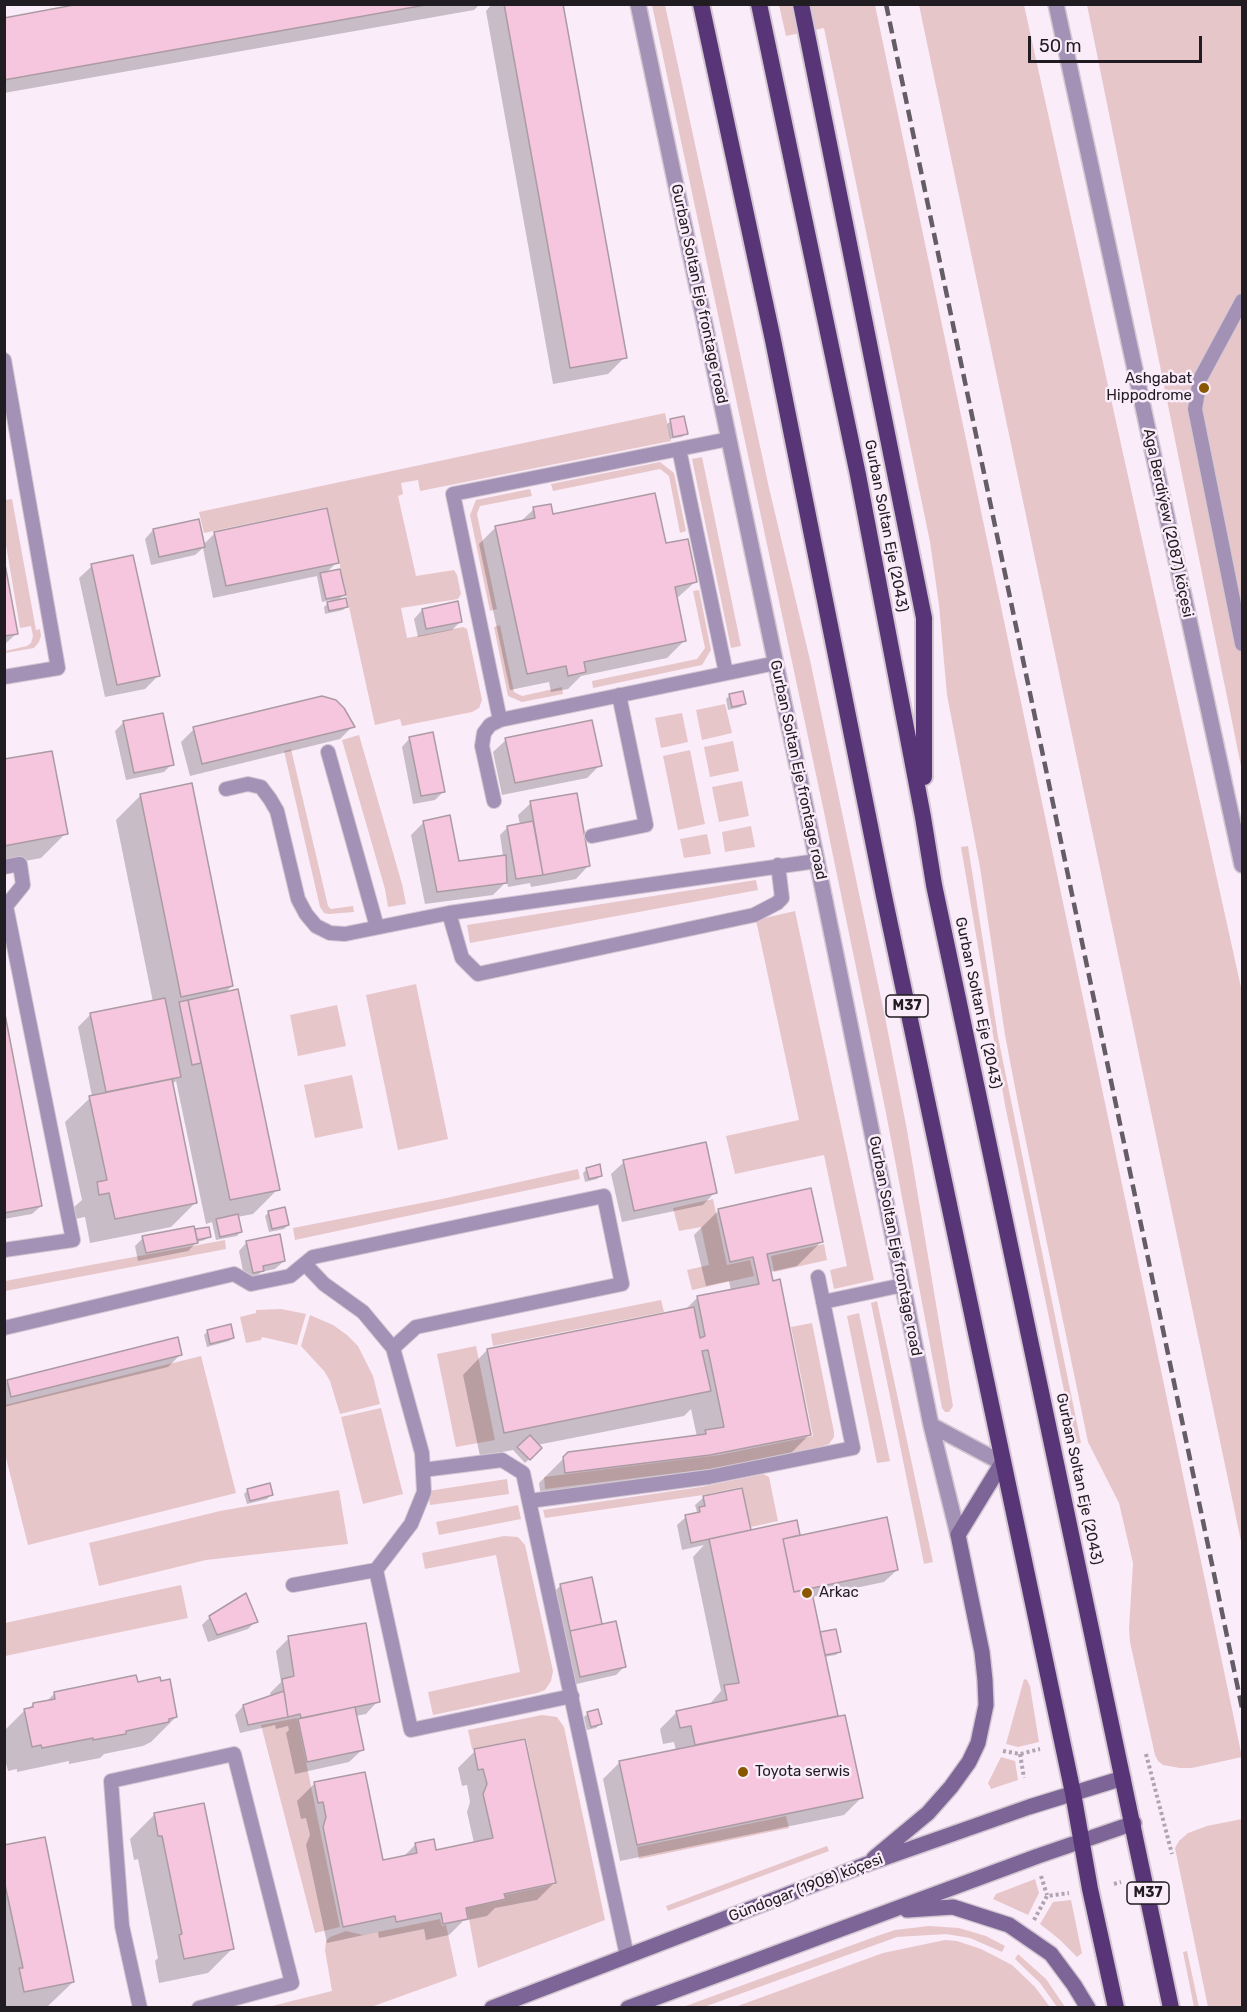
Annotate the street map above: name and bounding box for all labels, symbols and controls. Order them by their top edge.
scale bar [1031,24,1205,62]
text: 50 m [1039,35,1082,57]
street label: Gurban Soltan Eje frontage road [667,183,731,405]
place label: Ashgabat Hippodrome [1106,370,1192,405]
marker: Ashgabat Hippodrome [1197,381,1211,395]
street label: Aga Berdiýew (2087) köçesi [1139,427,1197,619]
street label: Gurban Soltan Eje (2043) [860,438,912,614]
street label: Gurban Soltan Eje frontage road [766,659,830,881]
street label: Gurban Soltan Eje (2043) [951,915,1005,1091]
road number: M37 [886,995,928,1017]
street label: Gurban Soltan Eje frontage road [865,1134,925,1358]
street label: Gurban Soltan Eje (2043) [1052,1391,1106,1567]
place label: Arkac [819,1584,859,1602]
marker: Arkac [800,1586,814,1600]
place label: Toyota serwis [755,1763,850,1781]
marker: Toyota serwis [736,1765,750,1779]
street label: Gündogar (1908) köçesi [726,1850,886,1926]
road number: M37 [1127,1882,1169,1904]

